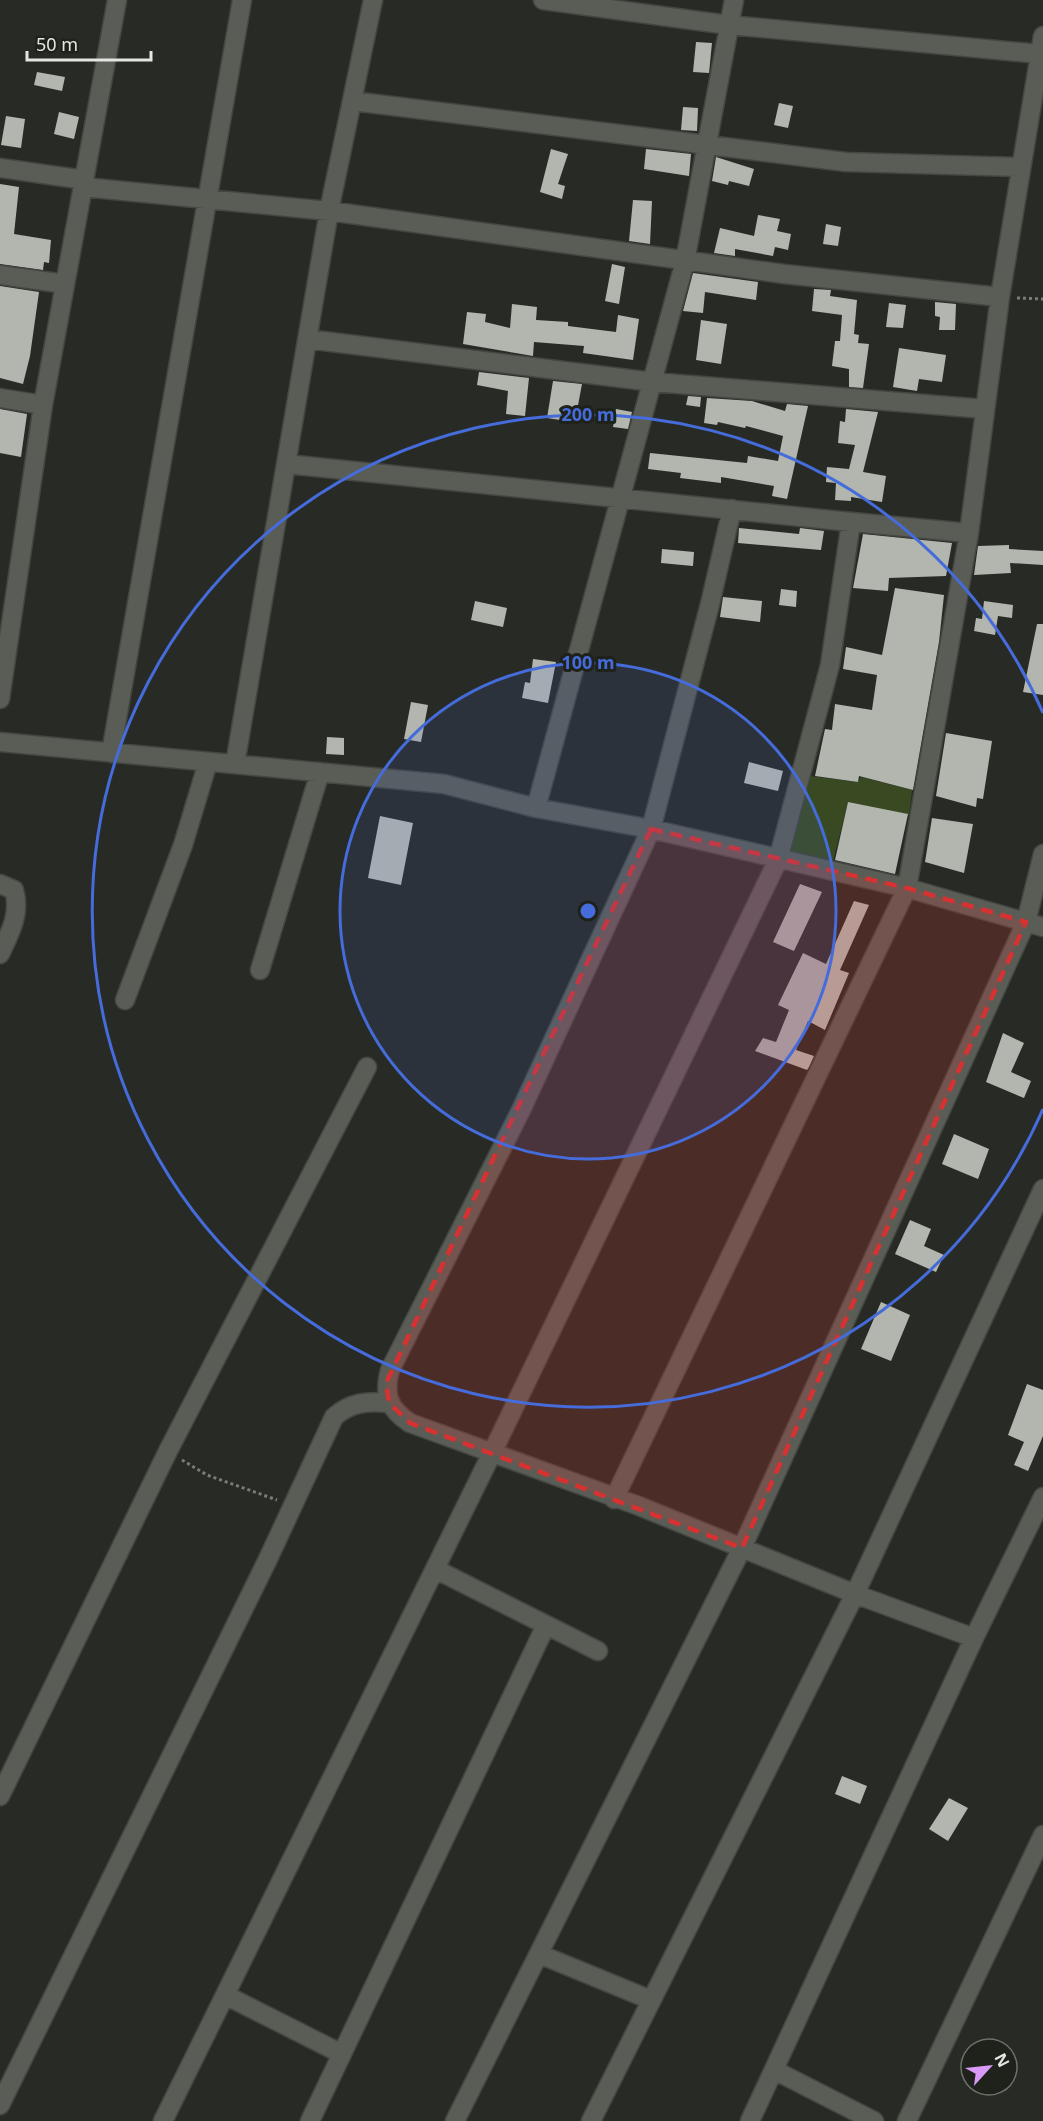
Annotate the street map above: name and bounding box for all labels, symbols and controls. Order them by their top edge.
scale bar [27,24,152,62]
text: 50 m [36,32,78,56]
text: 200 m [561,402,615,426]
text: 100 m [561,650,615,674]
centre of rings [578,901,598,921]
north arrow [959,2037,1019,2097]
text: N [990,2049,1015,2071]

